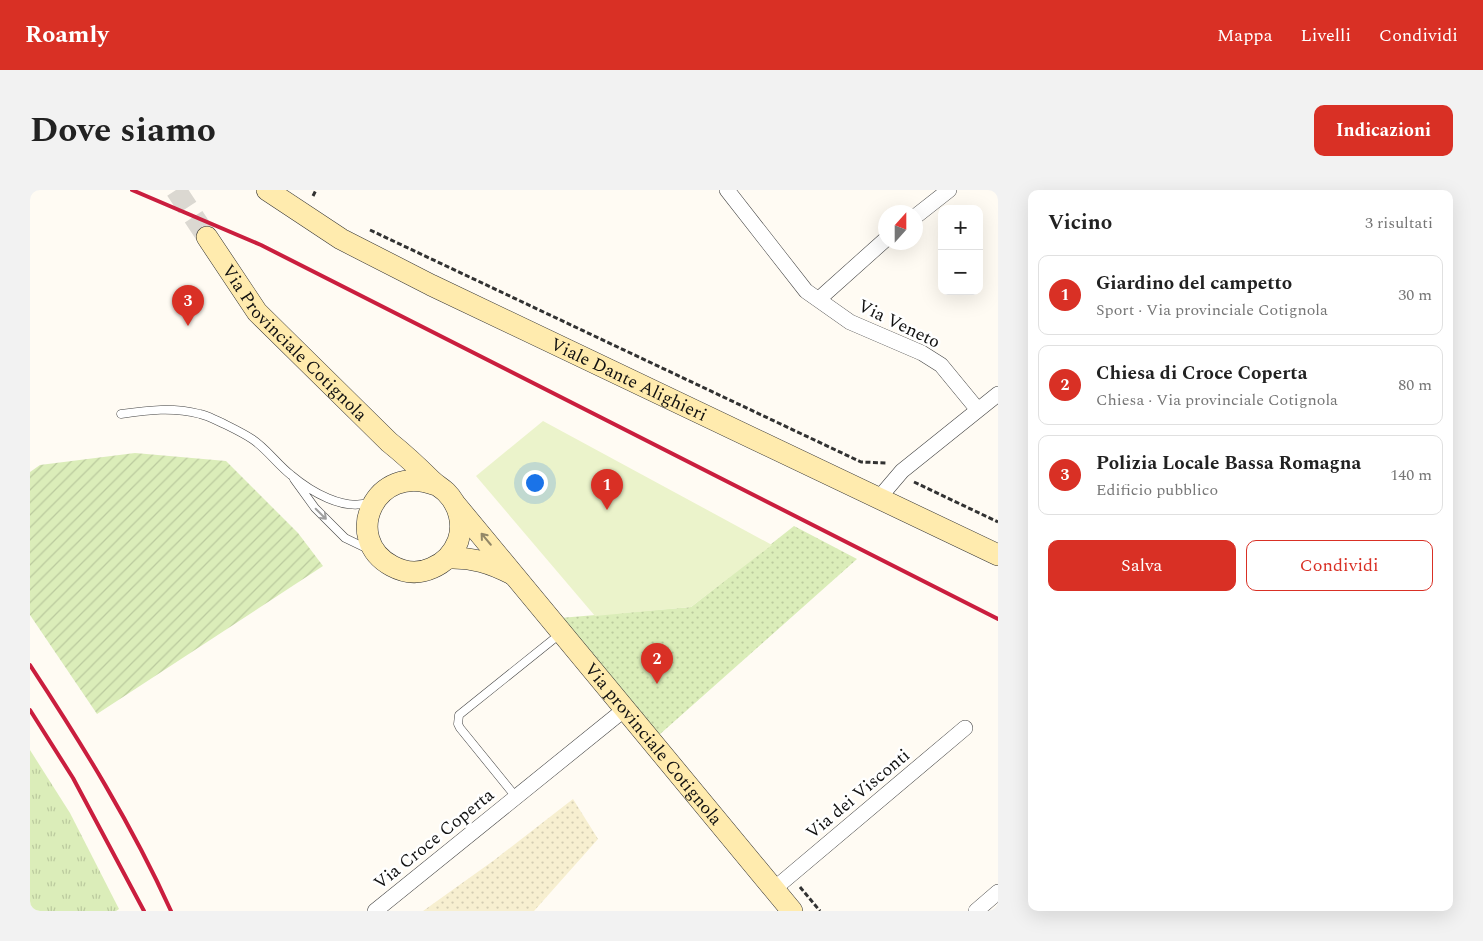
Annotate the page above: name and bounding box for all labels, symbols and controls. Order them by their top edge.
text: Roamly [25,17,109,53]
text: Mappa [1217,22,1272,49]
text: Livelli [1300,22,1351,49]
text: Condividi [1379,22,1458,49]
text: Dove siamo [30,104,216,157]
button: Indicazioni [1314,105,1453,156]
north arrow [878,205,923,250]
map controls [938,205,983,295]
button: + [938,205,983,250]
text: Vicino [1048,207,1112,239]
text: 3 risultati [1365,211,1433,235]
button: − [938,250,983,295]
street label: Via Provinciale Cotignola [215,259,374,427]
text: Giardino del campetto [1096,269,1292,298]
text: 1 [1061,283,1069,307]
text: 30 m [1398,283,1432,307]
pin: 3 [172,285,204,326]
street label: Via Veneto [853,292,945,356]
text: Sport · Via provinciale Cotignola [1096,298,1328,322]
street label: Viale Dante Alighieri [546,330,712,428]
text: Chiesa di Croce Coperta [1096,359,1307,388]
text: 2 [1061,373,1069,397]
text: 80 m [1398,373,1432,397]
text: Chiesa · Via provinciale Cotignola [1096,388,1338,412]
text: Polizia Locale Bassa Romagna [1096,449,1361,478]
text: 3 [1061,463,1069,487]
text: 140 m [1390,463,1432,487]
pin: 1 [591,469,623,510]
your location [522,470,548,496]
text: Edificio pubblico [1096,478,1218,502]
one-way arrow [315,508,327,520]
one-way arrow [480,533,491,546]
button: Salva [1048,540,1236,591]
button: Condividi [1246,540,1433,591]
pin: 2 [641,643,673,684]
street label: Via provinciale Cotignola [578,656,729,831]
street label: Via dei Visconti [800,742,916,846]
street label: Via Croce Coperta [368,782,500,896]

